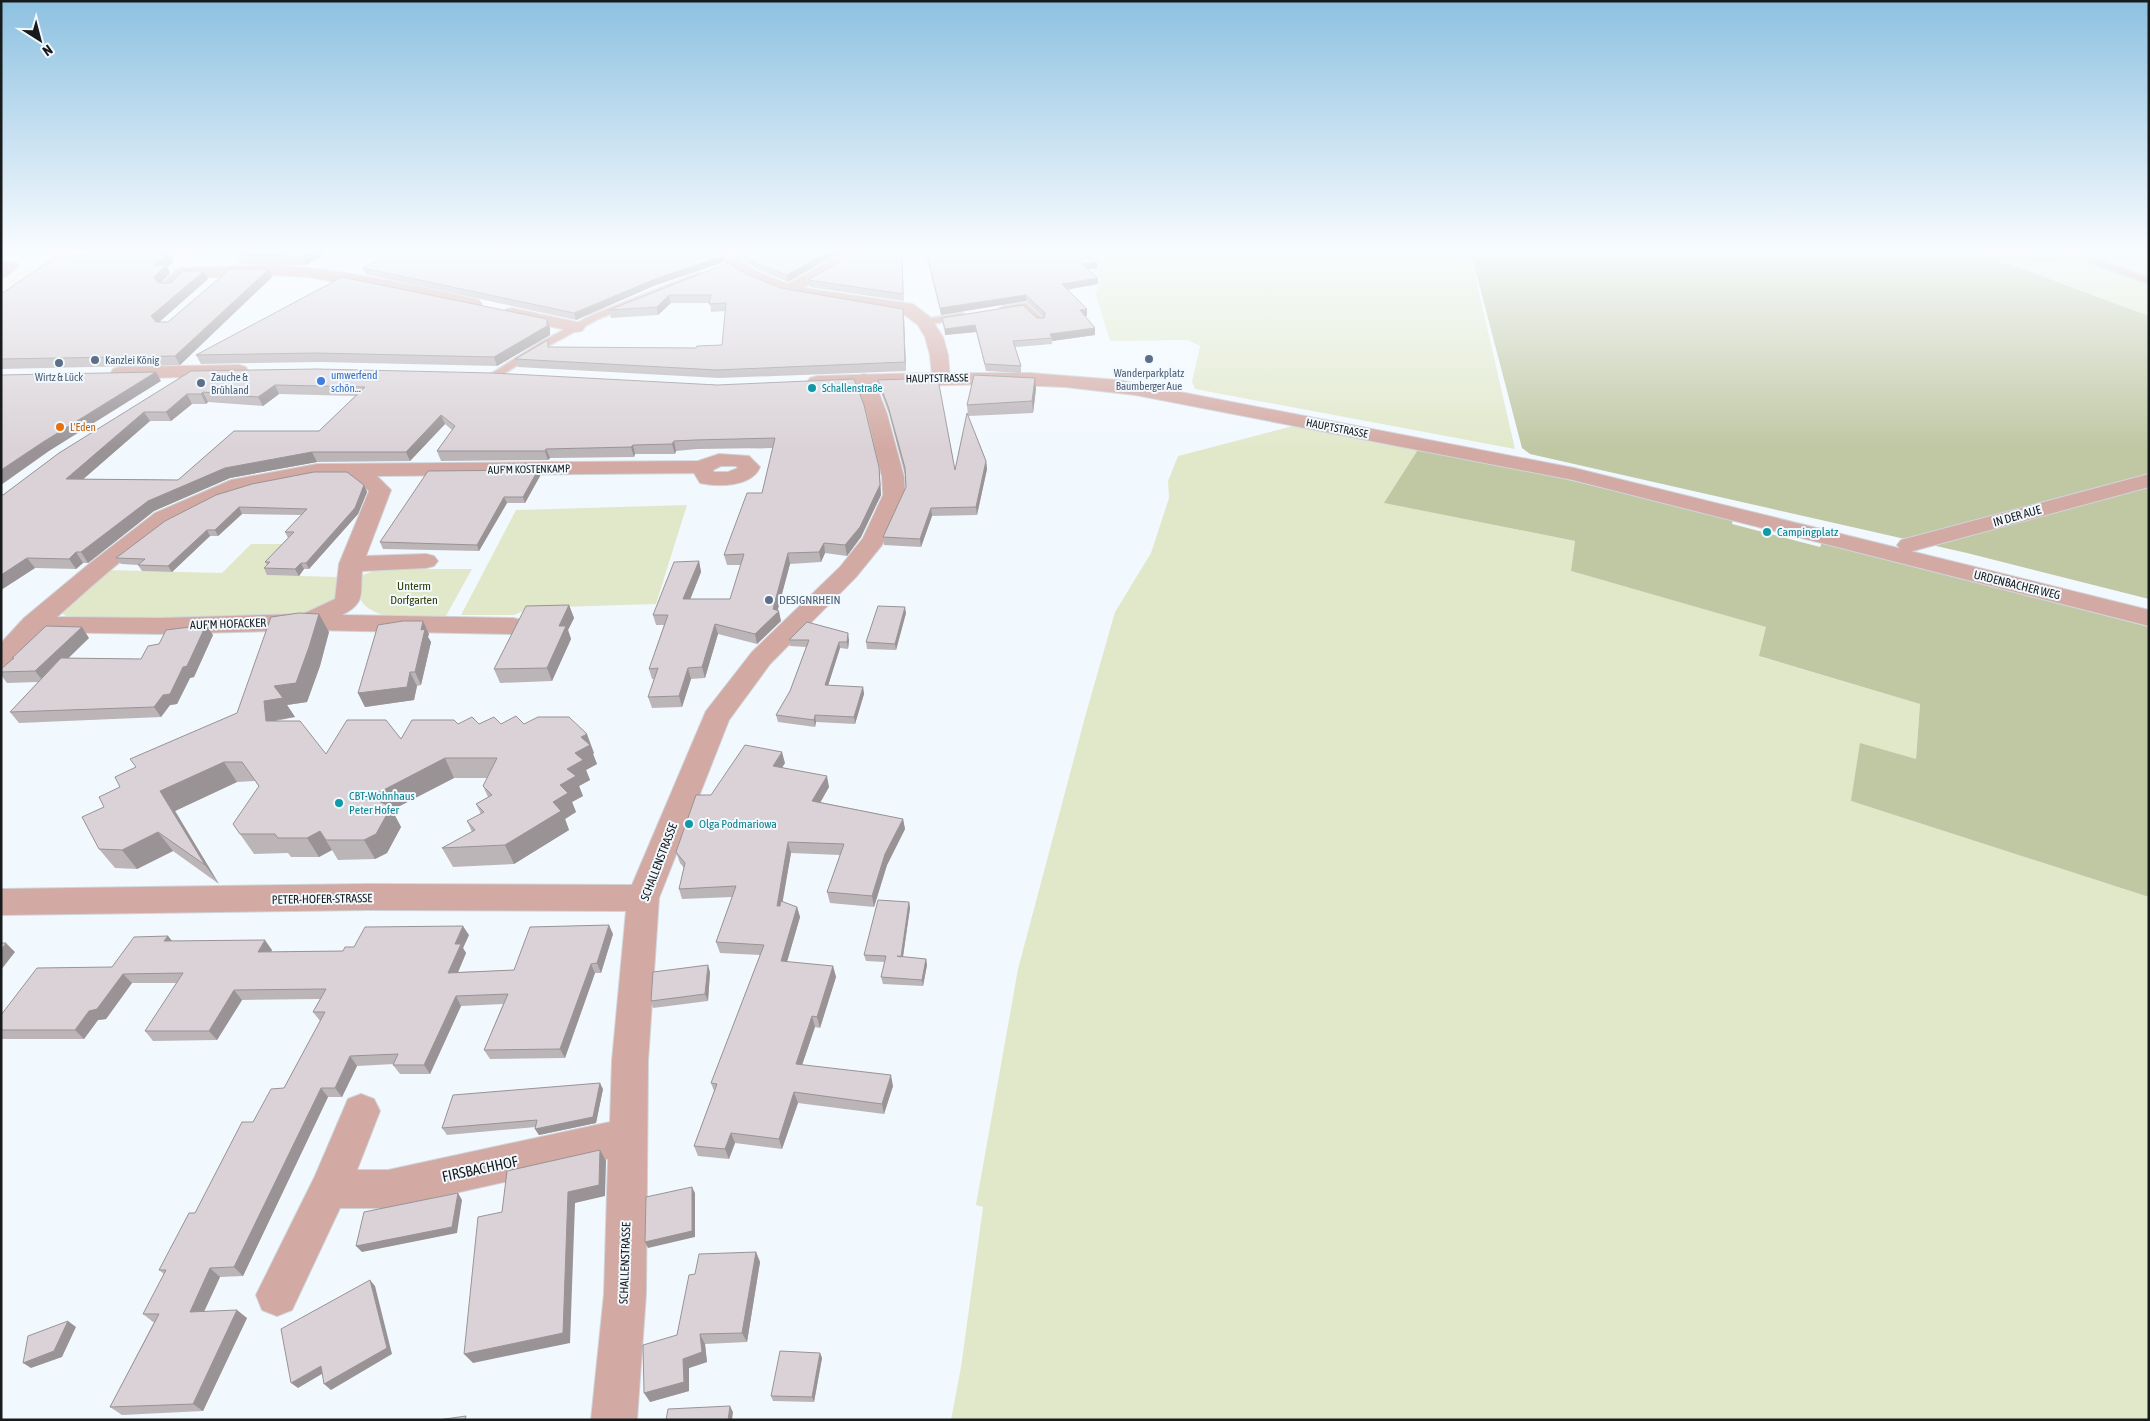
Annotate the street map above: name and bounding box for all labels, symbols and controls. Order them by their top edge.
north arrow [15,15,65,65]
text: N [40,42,56,59]
marker: Wanderparkplatz Baumberger Aue [1143,353,1155,365]
marker: Kanzlei König [89,354,101,366]
place label: Kanzlei König [105,354,160,366]
marker: Wirtz & Lück [53,357,65,369]
place label: Wanderparkplatz Baumberger Aue [1114,367,1184,392]
place label: umwerfend schön... [331,369,377,394]
place label: Wirtz & Lück [35,371,83,383]
place label: Zauche & Brühland [211,371,249,396]
street label: HAUPTSTRASSE [906,371,969,385]
marker: umwerfend schön... [315,375,327,387]
marker: Zauche & Brühland [195,377,207,389]
marker: Schallenstraße [806,382,818,394]
place label: Schallenstraße [822,382,883,394]
street label: HAUPTSTRASSE [1305,416,1369,440]
marker: L'Eden [54,421,66,433]
place label: L'Eden [70,421,96,433]
street label: AUF'M KOSTENKAMP [488,462,570,476]
street label: IN DER AUE [1991,502,2043,530]
place label: Campingplatz [1777,525,1839,539]
marker: Campingplatz [1761,526,1773,538]
street label: URDENBACHER WEG [1972,567,2062,603]
park label: Unterm Dorfgarten [390,579,438,607]
place label: DESIGNRHEIN [779,593,841,607]
marker: DESIGNRHEIN [763,594,775,606]
street label: AUF'M HOFACKER [190,616,266,632]
place label: CBT-Wohnhaus Peter Hofer [349,789,415,817]
marker: CBT-Wohnhaus Peter Hofer [333,797,345,809]
place label: Olga Podmariowa [699,817,777,831]
marker: Olga Podmariowa [683,818,695,830]
street label: SCHALLENSTRASSE [638,821,680,903]
street label: PETER-HOFER-STRASSE [272,891,372,907]
street label: FIRSBACHHOF [440,1152,519,1185]
street label: SCHALLENSTRASSE [617,1222,633,1304]

